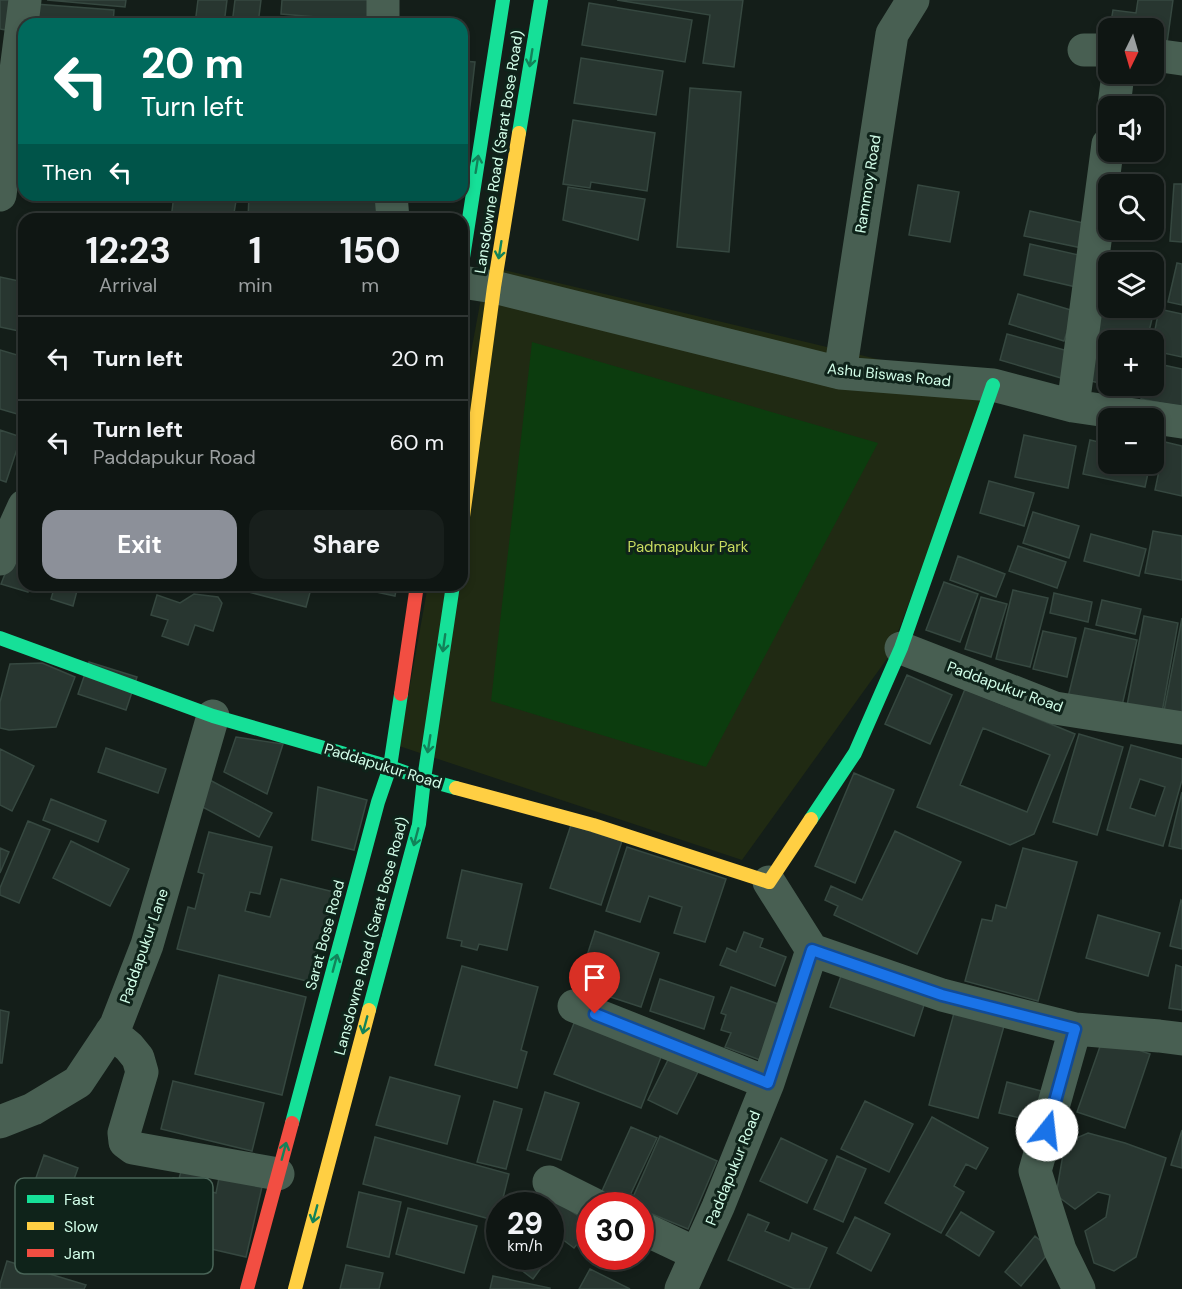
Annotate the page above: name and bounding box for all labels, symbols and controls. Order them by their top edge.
north arrow [1098,18,1164,84]
map controls [1098,18,1164,474]
street label: Lansdowne Road (Sarat Bose Road) [470,29,528,275]
text: 20 m [141,36,244,91]
icon: left [42,42,120,120]
one-way arrow [525,47,536,67]
text: Turn left [141,89,244,124]
button: sound [1098,96,1164,162]
street label: Rammoy Road [850,133,886,235]
one-way arrow [472,155,483,175]
icon: left [104,156,137,189]
text: Then [42,158,92,187]
button: search [1098,174,1164,240]
text: 12:23 [85,227,171,274]
text: 1 [249,227,262,274]
text: 150 [340,227,401,274]
one-way arrow [494,240,505,260]
button: layers [1098,252,1164,318]
text: Arrival [99,272,157,298]
text: min [238,272,272,298]
text: m [361,272,379,298]
button: + [1098,330,1164,396]
icon: left [42,342,75,375]
text: Turn left [93,344,183,373]
text: 20 m [391,344,444,373]
street label: Ashu Biswas Road [826,359,952,391]
button: − [1098,408,1164,474]
text: Turn left [93,415,183,444]
icon: left [42,426,75,459]
text: 60 m [390,428,444,457]
text: Paddapukur Road [93,444,256,470]
button: Exit [42,510,237,579]
button: Share [249,510,444,579]
park label: Padmapukur Park [628,537,749,557]
one-way arrow [439,632,450,652]
street label: Paddapukur Road [944,657,1066,717]
one-way arrow [423,734,434,754]
street label: Paddapukur Road [322,739,444,793]
street label: Lansdowne Road (Sarat Bose Road) [330,815,412,1057]
one-way arrow [409,827,421,846]
street label: Sarat Bose Road [301,878,349,992]
street label: Paddapukur Lane [115,886,173,1006]
pin [569,952,620,1014]
one-way arrow [329,954,341,973]
icon: arrive [578,961,611,994]
one-way arrow [359,1015,371,1034]
position arrow [1015,1098,1079,1162]
street label: Paddapukur Road [701,1108,765,1228]
one-way arrow [279,1142,290,1161]
legend [15,1178,213,1274]
text: Fast [64,1189,95,1210]
speed limit sign: 30 [576,1192,654,1270]
one-way arrow [309,1204,321,1223]
text: 29 [507,1204,543,1243]
text: Slow [64,1216,98,1237]
text: km/h [507,1236,543,1256]
text: Jam [64,1243,95,1264]

